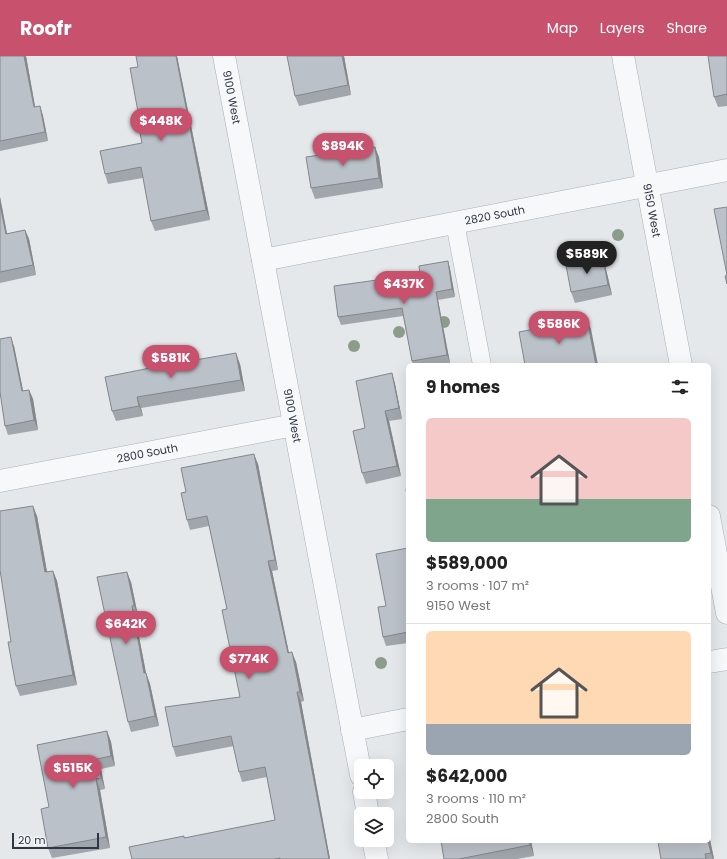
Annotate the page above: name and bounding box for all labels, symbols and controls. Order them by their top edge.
text: Roofr [20,15,72,42]
text: Map [547,18,578,38]
text: Layers [600,18,644,38]
text: Share [666,18,707,38]
street label: 9100 West [219,69,245,126]
pin: $448K [133,108,189,142]
text: $448K [139,111,183,130]
pin: $894K [315,133,371,167]
text: $894K [322,136,364,155]
street label: 9150 West [639,182,665,239]
street label: 2820 South [463,201,526,229]
pin: $589K [559,241,615,275]
text: $589K [566,244,608,263]
pin: $437K [376,271,432,305]
text: $437K [383,274,425,293]
pin: $586K [531,311,587,345]
text: $586K [538,314,580,333]
pin: $581K [143,345,199,379]
text: $581K [151,348,191,367]
text: 9 homes [426,375,500,399]
icon: filters [669,376,691,398]
street label: 9100 West [280,387,305,444]
street label: 2800 South [116,439,179,467]
icon: home [523,444,595,516]
text: $589,000 [426,551,508,575]
text: 3 rooms · 107 m² [426,576,529,595]
text: 9150 West [426,596,490,615]
pin: $642K [98,611,154,645]
text: $642K [105,614,147,633]
pin: $774K [221,646,277,680]
text: $774K [229,649,269,668]
icon: home [523,657,595,729]
pin: $515K [45,755,101,789]
text: $515K [53,758,93,777]
map controls [354,759,394,847]
button: locate [354,759,394,799]
text: $642,000 [426,764,507,788]
text: 3 rooms · 110 m² [426,789,526,808]
button: layers [354,807,394,847]
text: 2800 South [426,809,499,828]
scale bar [12,831,99,850]
text: 20 m [18,832,46,848]

